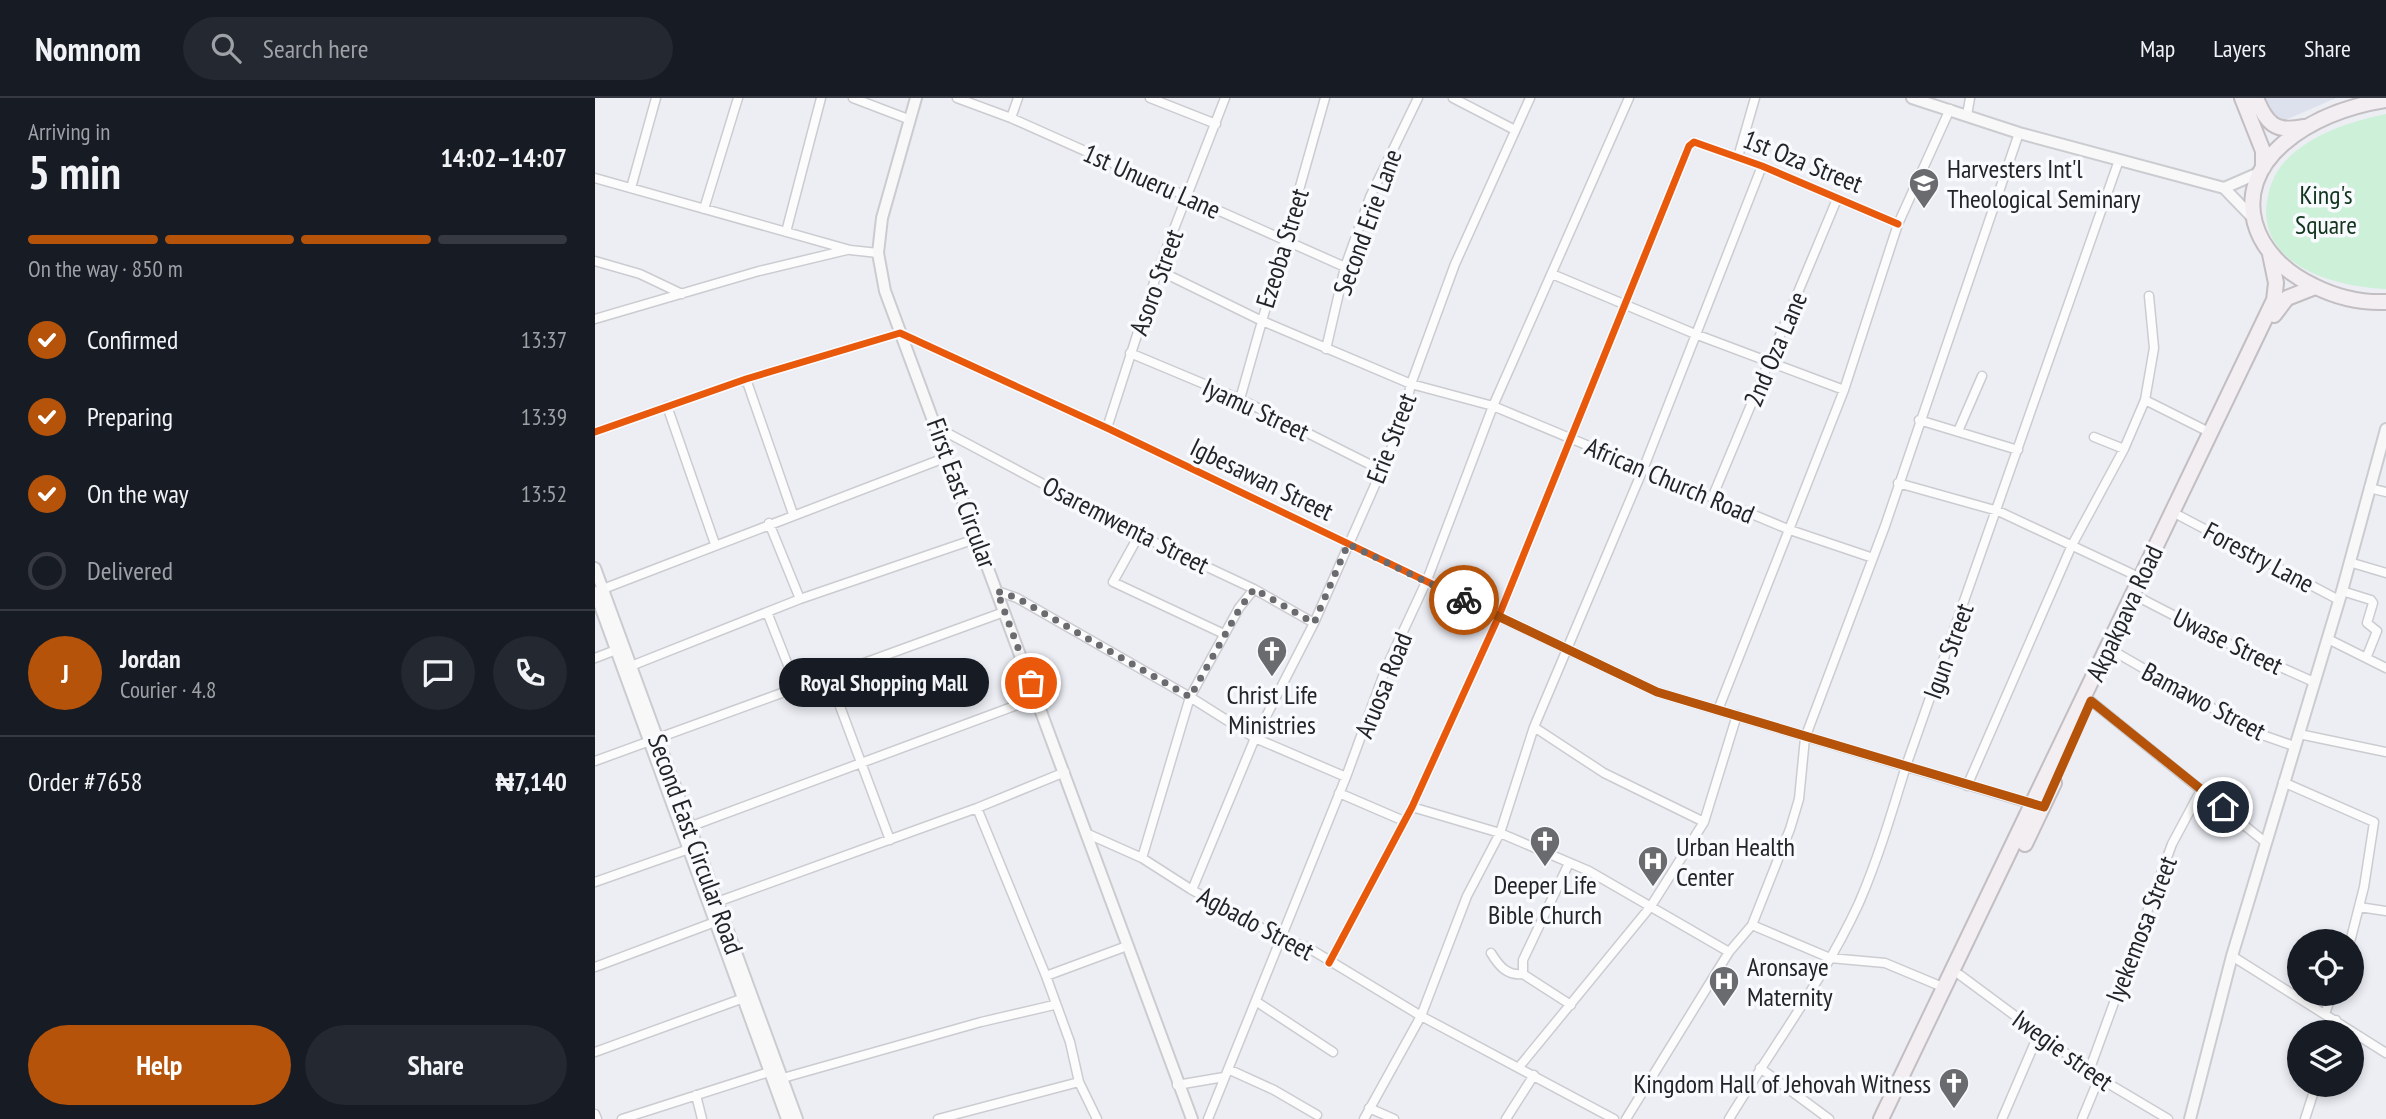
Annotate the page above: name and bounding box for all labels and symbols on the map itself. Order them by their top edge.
street label: 1st Oza Street [1738,122,1868,200]
street label: 1st Unueru Lane [1078,136,1226,226]
street label: Second Erie Lane [1325,144,1409,300]
place label: Harvesters Int'l Theological Seminary [1947,152,2141,215]
school or university icon: Harvesters Int'l Theological Seminary [1907,166,1941,210]
park label: King's Square [2295,178,2357,241]
street label: Ezeoba Street [1248,184,1316,312]
street label: Asoro Street [1122,225,1190,339]
street label: 2nd Oza Lane [1736,286,1814,412]
street label: Iyamu Street [1197,370,1315,448]
street label: Erie Street [1359,388,1423,488]
street label: First East Circular [920,414,1004,572]
street label: Igbesawan Street [1185,430,1339,528]
street label: African Church Road [1580,430,1760,530]
street label: Osaremwenta Street [1037,469,1215,581]
street label: Forestry Lane [2198,514,2320,600]
street label: Akpakpava Road [2078,540,2170,686]
courier [1429,565,1499,635]
street label: Igun Street [1916,599,1980,703]
street label: Uwase Street [2168,600,2288,682]
street label: Aruosa Road [1347,627,1419,743]
church icon: Christ Life Ministries [1255,634,1289,678]
pin [1001,653,1061,713]
street label: Bamawo Street [2136,655,2272,747]
callout: Royal Shopping Mall [779,658,989,708]
place label: Christ Life Ministries [1226,678,1318,741]
street label: Second East Circular Road [641,730,751,958]
pin [2193,777,2253,837]
church icon: Deeper Life Bible Church [1528,824,1562,868]
place label: Urban Health Center [1676,830,1795,893]
hospital icon: Urban Health Center [1636,844,1670,888]
street label: Iyekemosa Street [2098,851,2184,1007]
place label: Deeper Life Bible Church [1488,868,1602,931]
street label: Agbado Street [1192,879,1320,967]
place label: Aronsaye Maternity [1747,950,1833,1013]
hospital icon: Aronsaye Maternity [1707,964,1741,1008]
street label: Iwegie street [2006,1002,2120,1098]
church icon: Kingdom Hall of Jehovah Witness [1937,1066,1971,1110]
place label: Kingdom Hall of Jehovah Witness [1633,1067,1931,1100]

